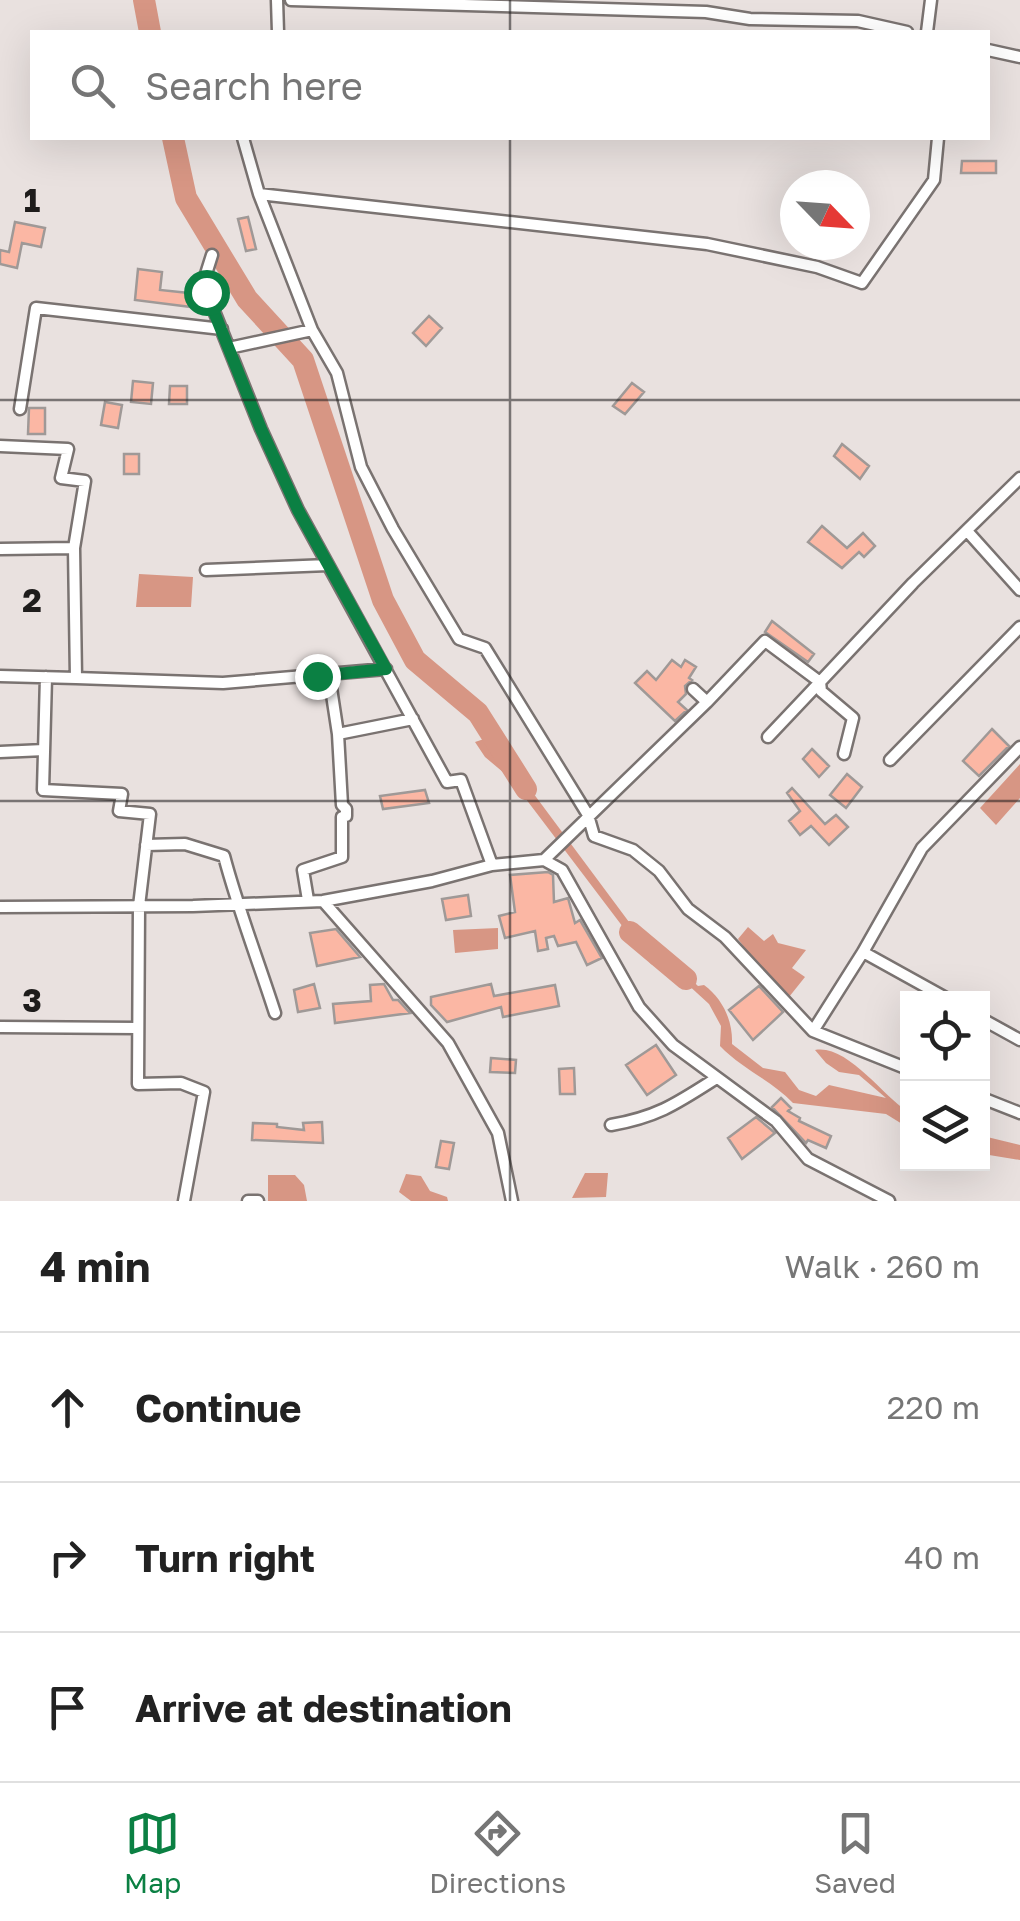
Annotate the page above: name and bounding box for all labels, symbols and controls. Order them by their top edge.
search box [30,30,990,140]
icon: search [65,58,120,113]
text: Search here [145,63,363,108]
north arrow [780,170,870,260]
text: 1 [24,181,40,219]
route start [184,270,230,316]
text: 2 [22,581,42,619]
route end [295,654,341,700]
text: 3 [22,981,42,1019]
map controls [900,991,990,1171]
button: locate [900,991,990,1081]
button: layers [900,1081,990,1171]
text: 4 min [40,1241,150,1291]
text: Walk · 260 m [784,1247,980,1285]
icon: ahead [40,1380,95,1435]
text: Continue [135,1385,301,1430]
text: 220 m [887,1388,980,1426]
icon: right [40,1530,95,1585]
text: Turn right [135,1535,315,1580]
text: 40 m [904,1538,980,1576]
icon: arrive [40,1680,95,1735]
text: Arrive at destination [135,1685,512,1730]
tab: Map [124,1806,181,1899]
tab: Directions [429,1806,566,1899]
tab: Saved [814,1806,896,1899]

